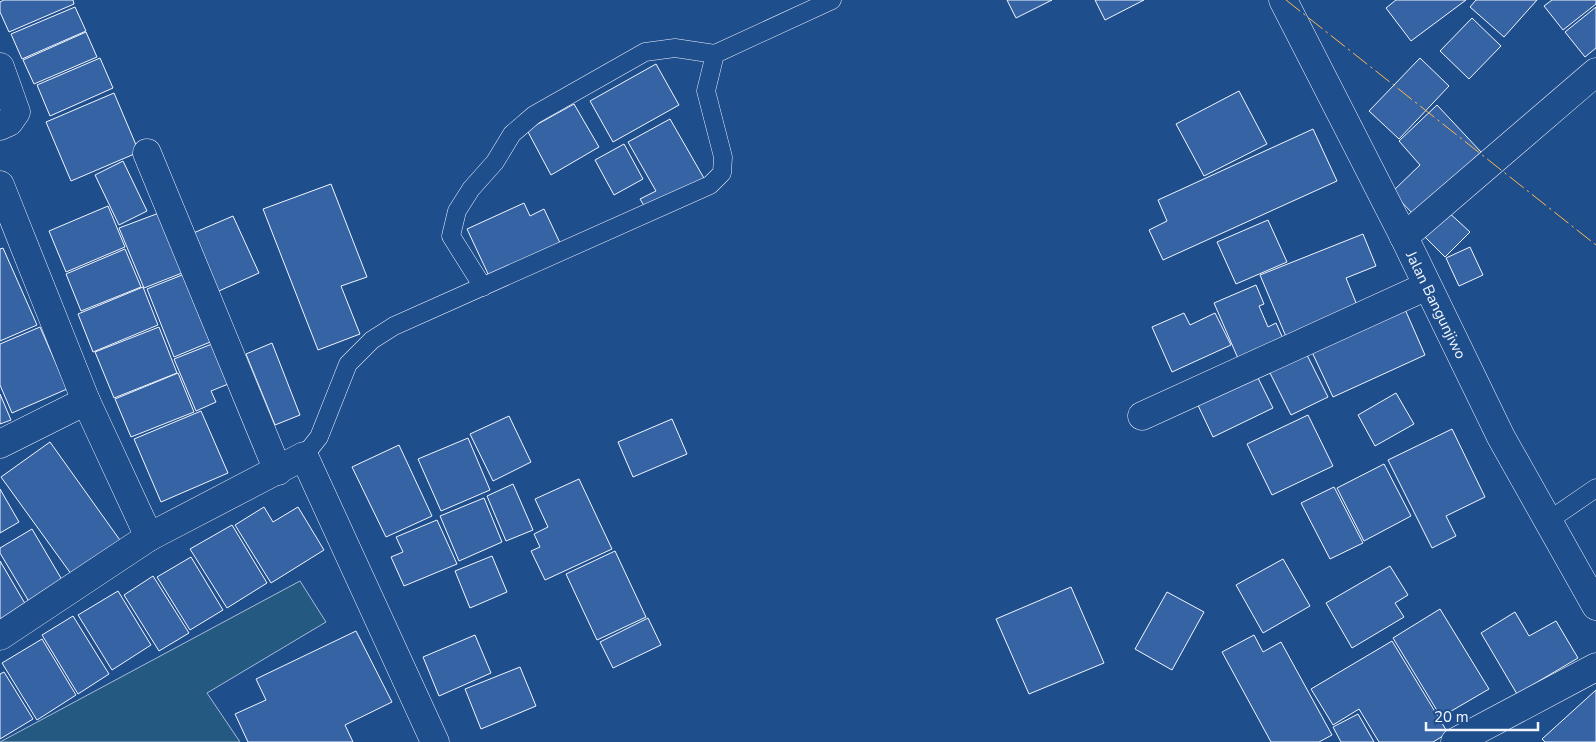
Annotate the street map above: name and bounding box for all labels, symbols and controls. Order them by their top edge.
street label: Jalan Bangunjiwo [1401,247,1471,362]
scale bar [1426,700,1538,732]
text: 20 m [1434,707,1469,727]

